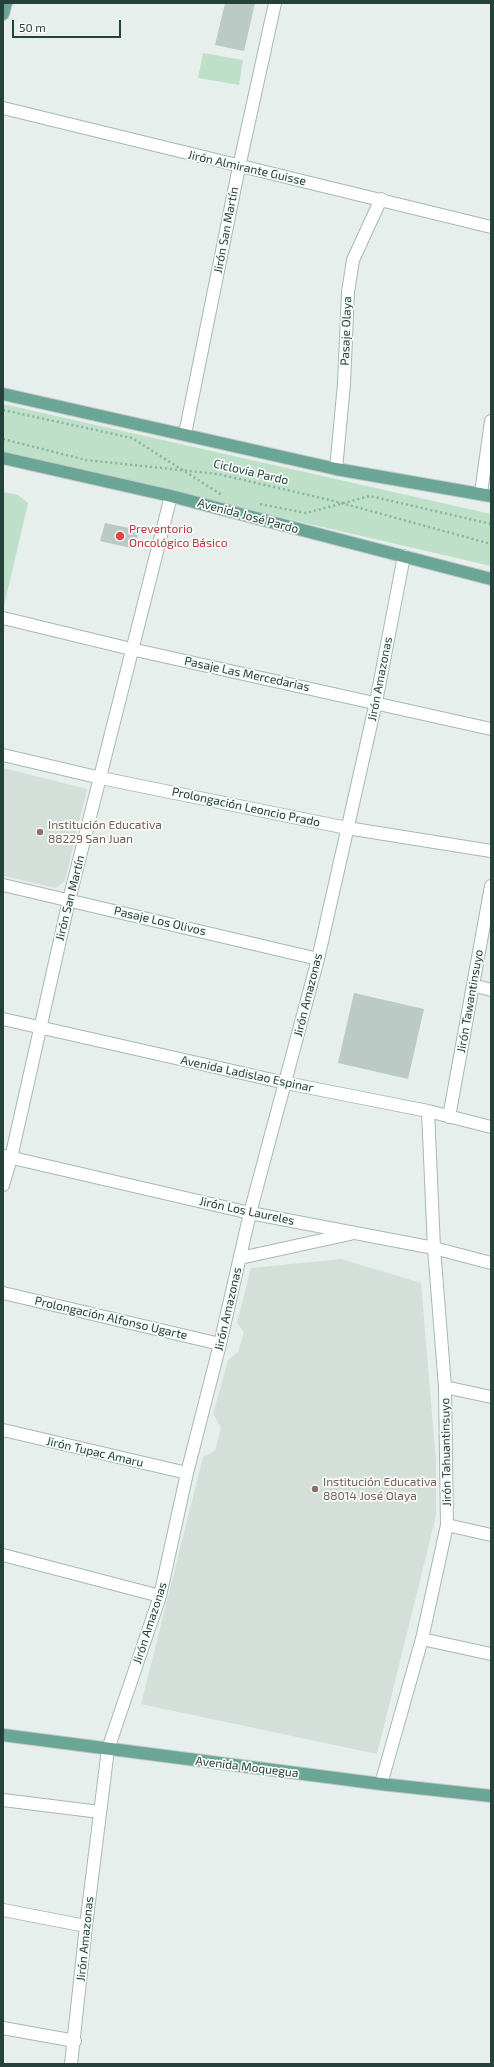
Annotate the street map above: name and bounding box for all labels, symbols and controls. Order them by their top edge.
scale bar [14,12,123,38]
text: 50 m [19,20,46,34]
street label: Jirón Almirante Guisse [187,147,307,189]
street label: Jirón San Martín [211,186,241,274]
street label: Pasaje Olaya [338,296,354,366]
street label: Ciclovía Pardo [212,456,290,488]
street label: Avenida José Pardo [196,496,300,536]
place label: Preventorio Oncológico Básico [129,522,228,550]
marker: Preventorio Oncológico Básico [114,530,126,542]
street label: Jirón Amazonas [365,636,395,722]
street label: Pasaje Las Mercedarias [183,654,311,694]
street label: Prolongación Leoncio Prado [170,784,322,830]
place label: Institución Educativa 88229 San Juan [48,818,162,846]
marker: Institución Educativa 88229 San Juan [35,827,45,837]
street label: Jirón San Martín [52,854,88,942]
street label: Pasaje Los Olivos [113,903,207,939]
street label: Jirón Tawantinsuyo [454,948,486,1054]
street label: Jirón Amazonas [291,952,325,1038]
street label: Avenida Ladislao Espinar [179,1053,315,1095]
street label: Jirón Los Laureles [198,1194,296,1228]
street label: Jirón Amazonas [211,1266,245,1352]
street label: Prolongación Alfonso Ugarte [33,1293,189,1343]
street label: Jirón Tahuantinsuyo [438,1398,454,1506]
street label: Jirón Tupac Amaru [45,1434,145,1470]
place label: Institución Educativa 88014 José Olaya [323,1475,437,1503]
marker: Institución Educativa 88014 José Olaya [310,1484,320,1494]
street label: Jirón Amazonas [130,1580,170,1666]
street label: Avenida Moquegua [195,1754,299,1780]
street label: Jirón Amazonas [73,1896,97,1982]

